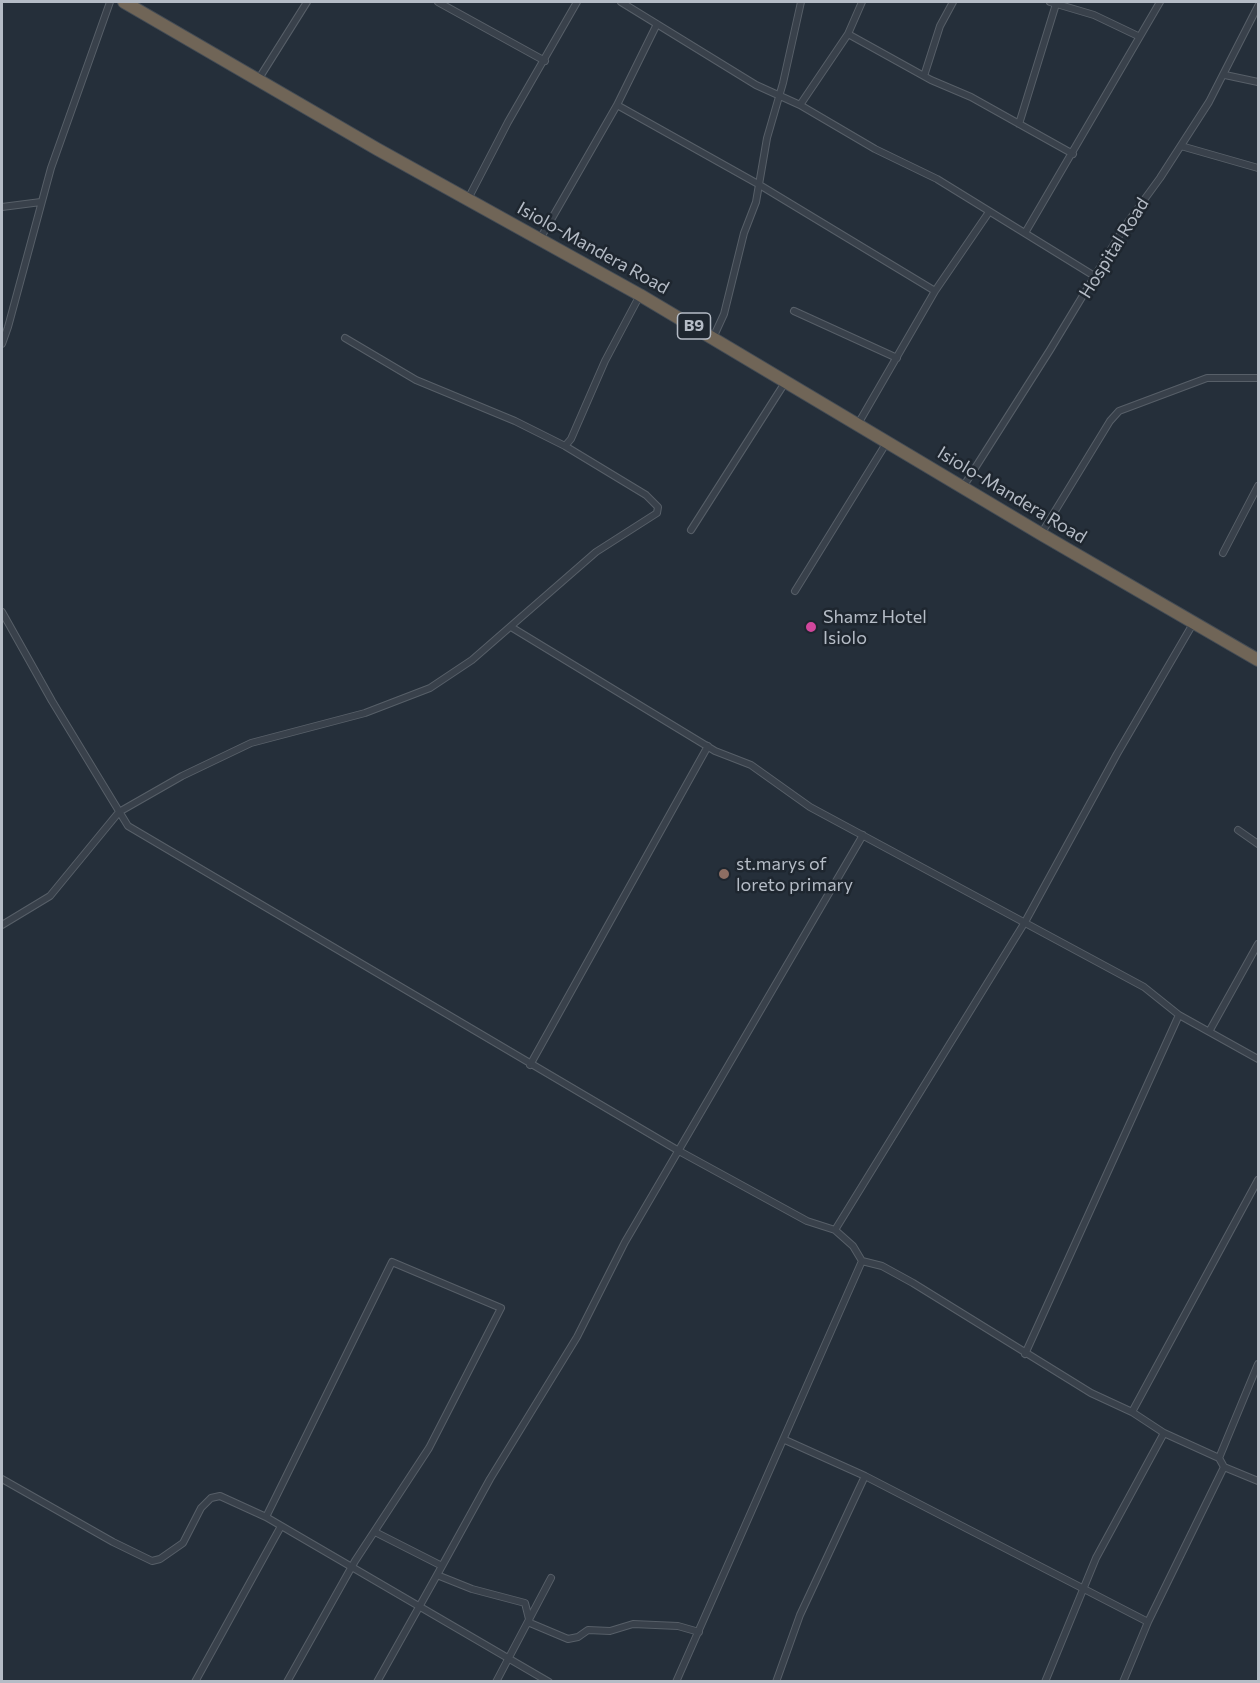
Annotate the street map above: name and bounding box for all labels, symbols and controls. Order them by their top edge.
street label: Hospital Road [1075,194,1153,302]
street label: Isiolo-Mandera Road [513,197,673,299]
road number: B9 [678,313,710,339]
street label: Isiolo-Mandera Road [934,442,1090,548]
place label: Shamz Hotel Isiolo [823,606,927,648]
marker: Shamz Hotel Isiolo [804,620,818,634]
place label: st.marys of loreto primary [736,853,853,896]
marker: st.marys of loreto primary [717,867,731,881]

